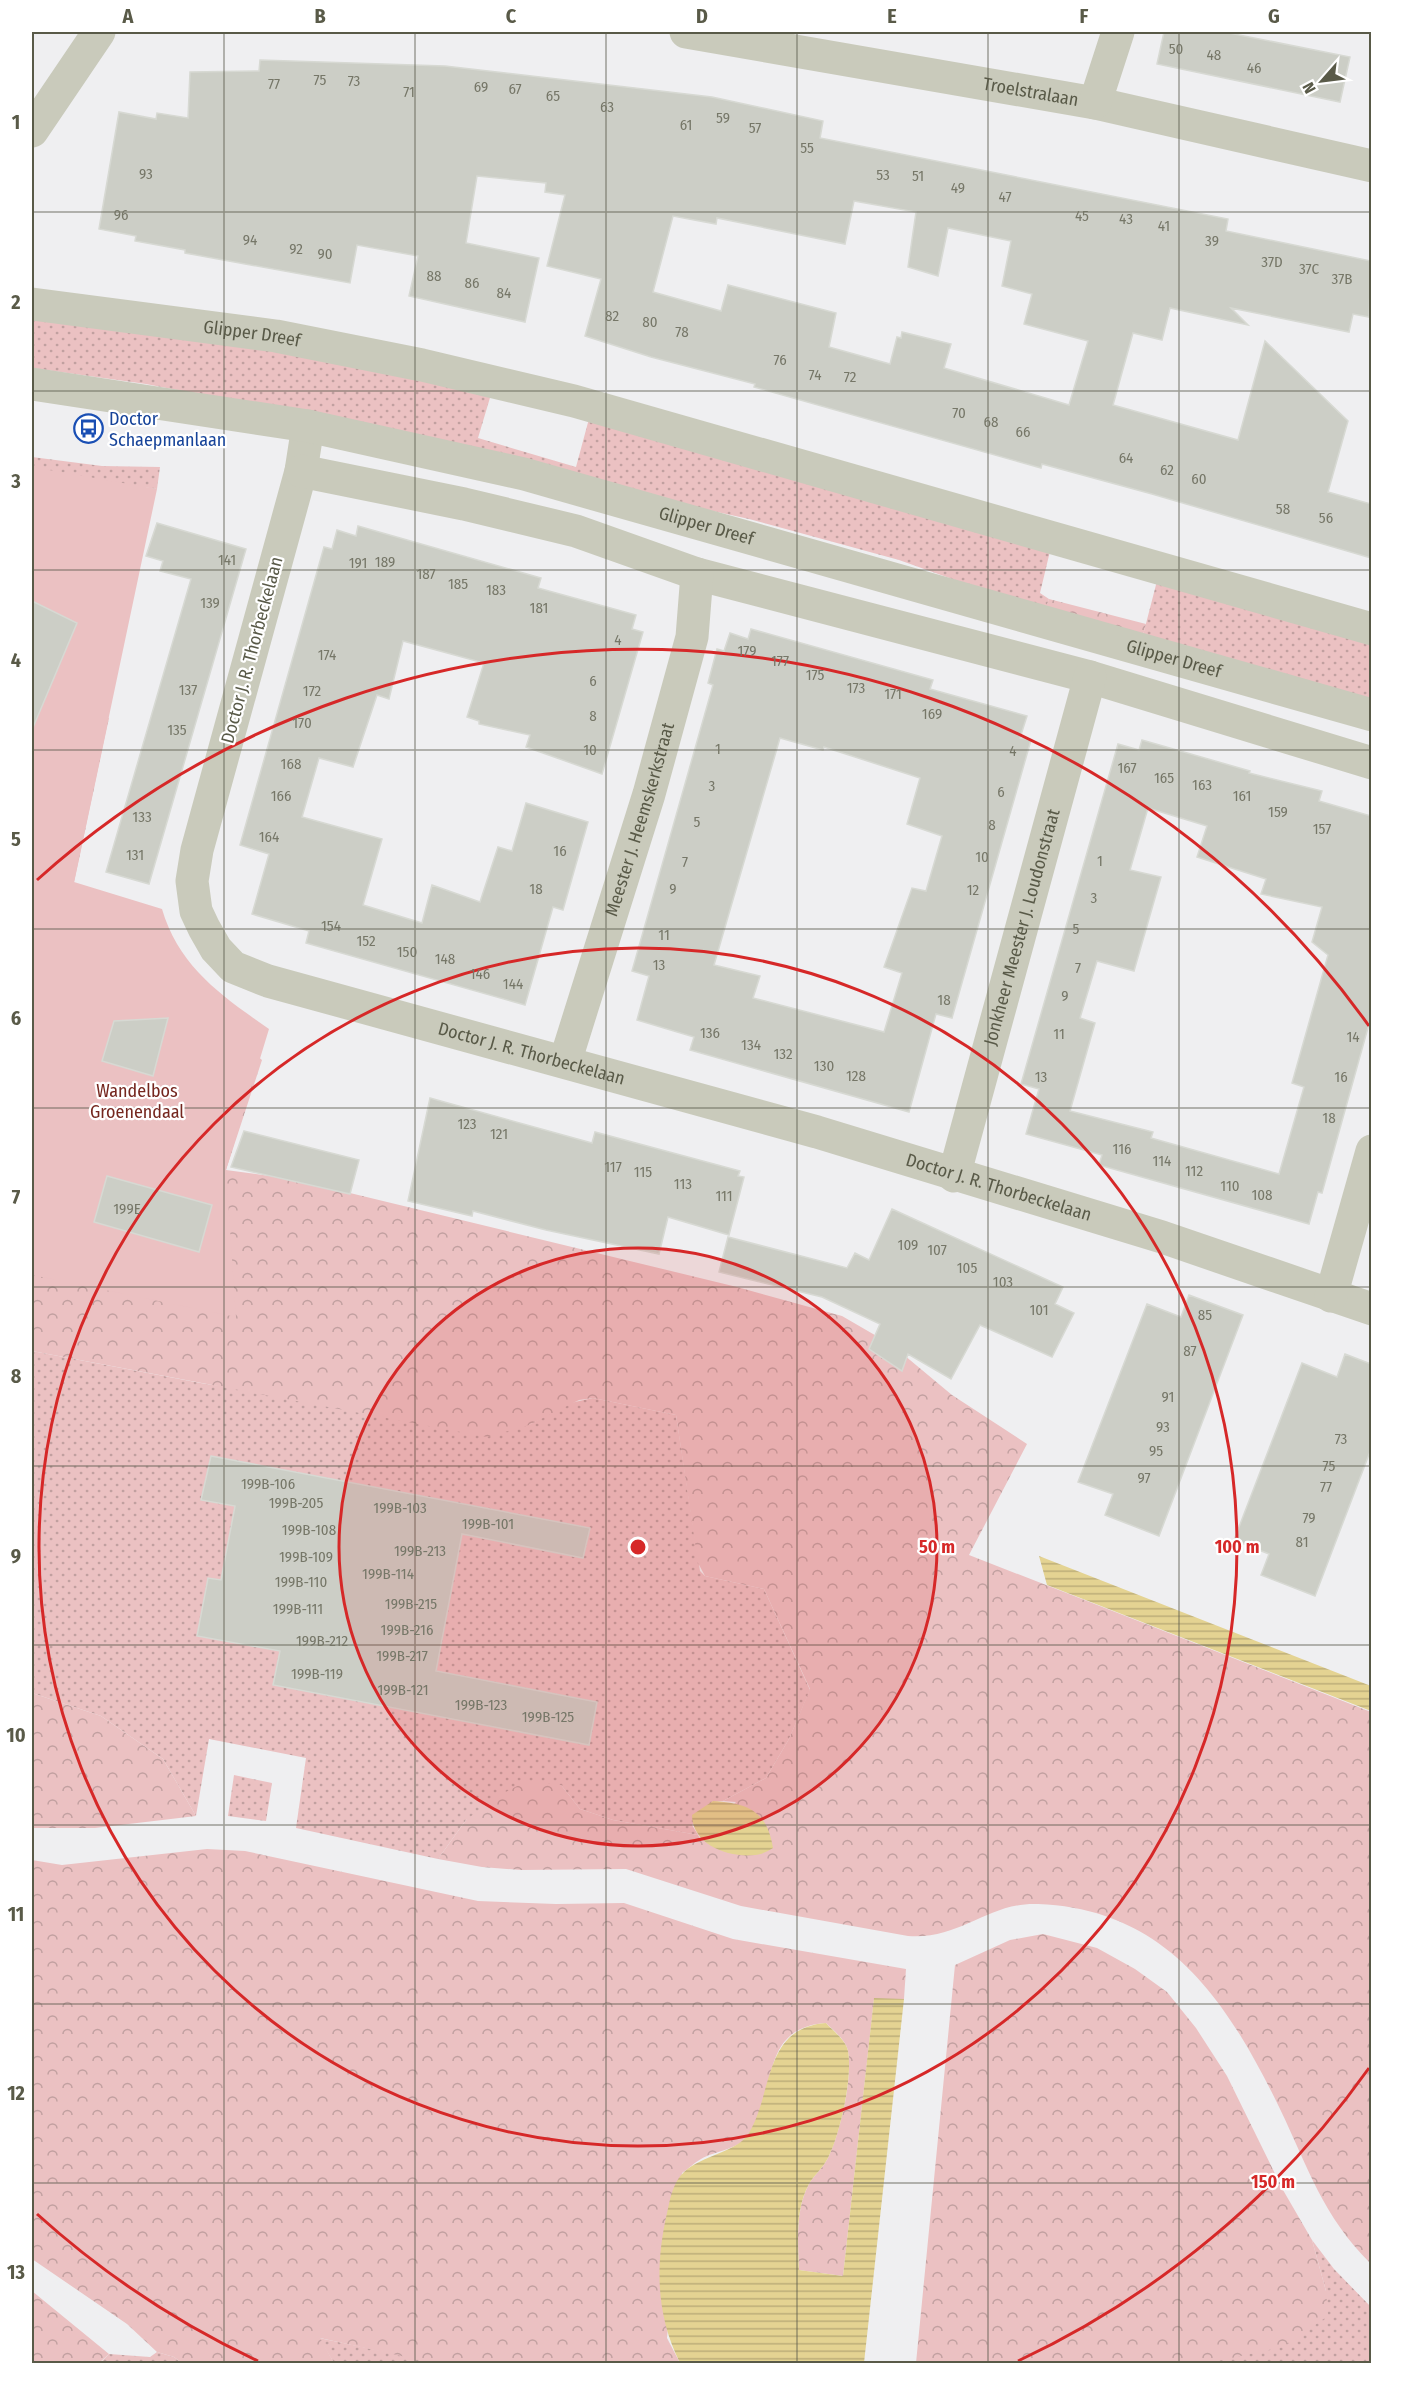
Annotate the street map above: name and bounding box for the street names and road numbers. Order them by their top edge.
street label: Troelstralaan [981,73,1080,111]
street label: Glipper Dreef [202,316,304,352]
street label: Glipper Dreef [656,502,758,550]
street label: Doctor J. R. Thorbeckelaan [216,554,288,746]
street label: Glipper Dreef [1124,635,1225,683]
street label: Meester J. Heemskerkstraat [600,720,679,919]
street label: Jonkheer Meester J. Loudonstraat [979,806,1065,1048]
street label: Doctor J. R. Thorbeckelaan [436,1017,627,1090]
street label: Doctor J. R. Thorbeckelaan [903,1149,1094,1226]

